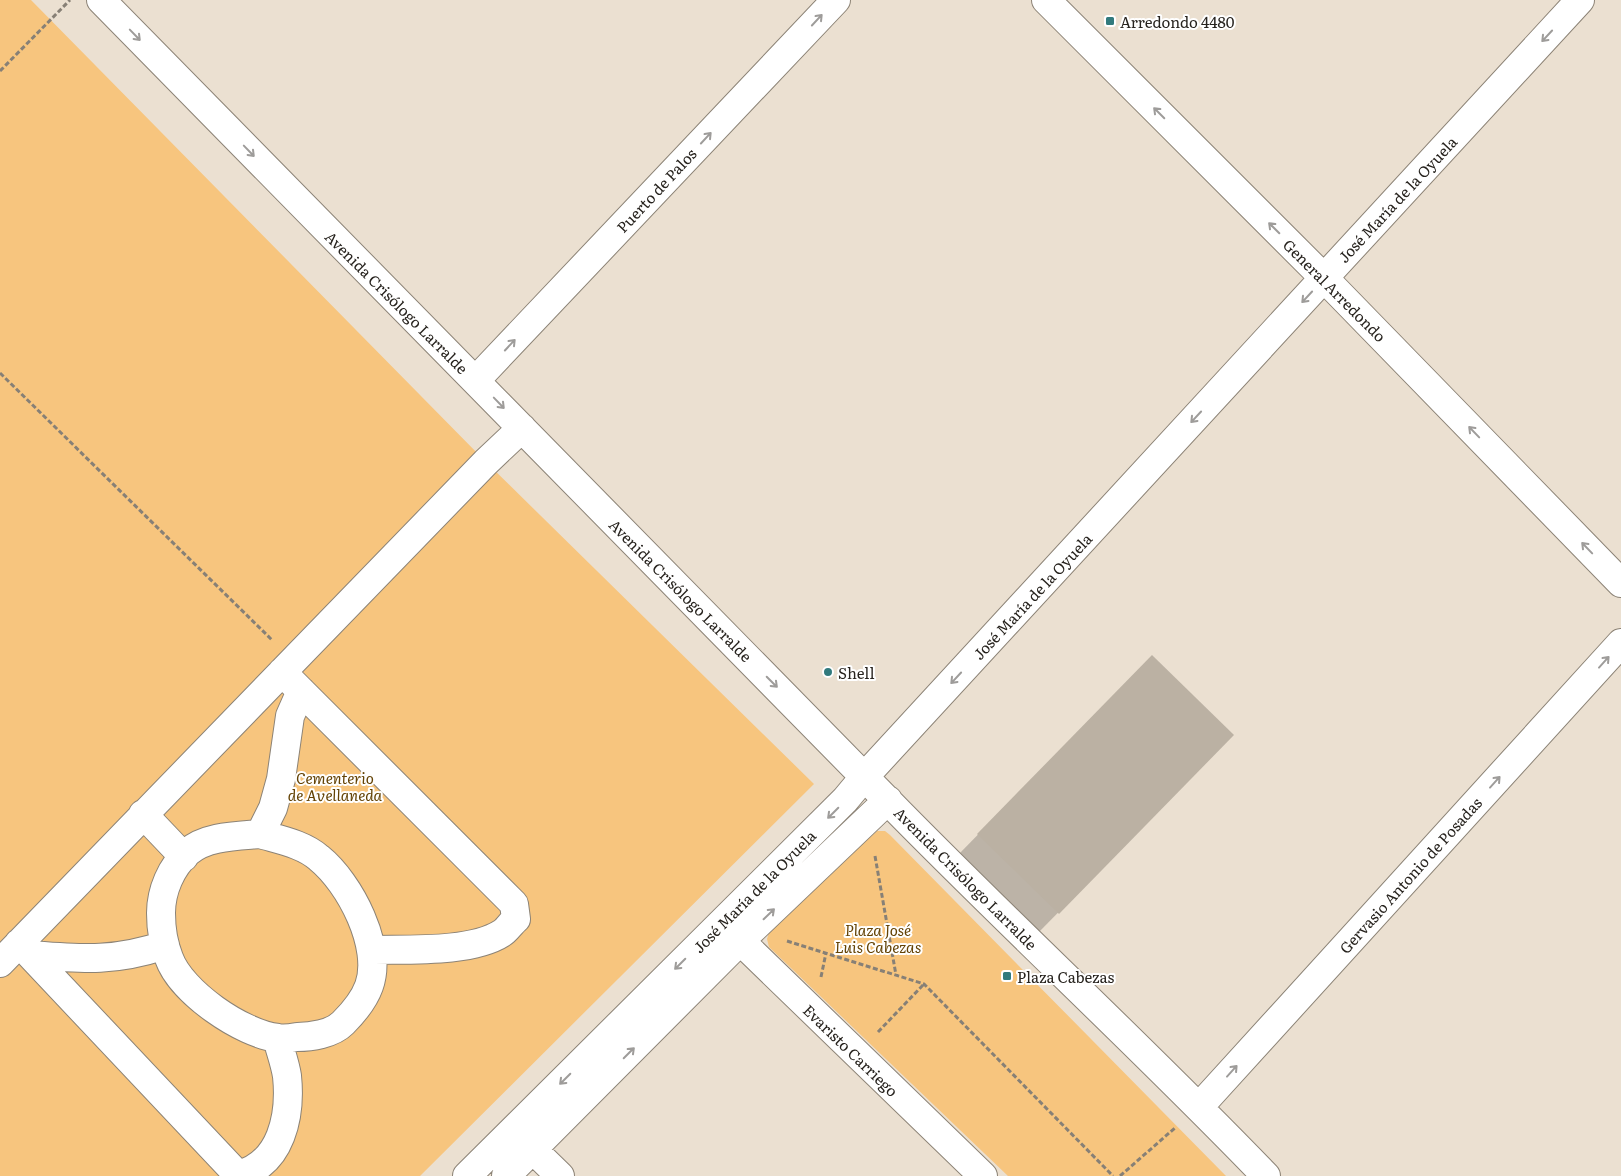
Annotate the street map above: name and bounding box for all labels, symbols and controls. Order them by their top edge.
place label: Arredondo 4480 [1120,10,1235,33]
one-way arrow [811,13,823,26]
marker: Arredondo 4480 [1104,15,1116,27]
one-way arrow [129,29,141,41]
one-way arrow [1541,29,1552,42]
one-way arrow [1153,107,1165,119]
street label: José María de la Oyuela [1332,130,1463,267]
one-way arrow [700,131,712,144]
street label: Puerto de Palos [611,142,701,237]
one-way arrow [242,145,254,157]
one-way arrow [1268,222,1280,234]
street label: Avenida Crisólogo Larralde [320,225,474,379]
street label: General Arredondo [1278,233,1392,347]
one-way arrow [1301,291,1312,304]
one-way arrow [504,338,516,351]
one-way arrow [493,397,505,410]
one-way arrow [1191,410,1203,423]
one-way arrow [1468,425,1480,438]
street label: Avenida Crisólogo Larralde [604,513,758,667]
street label: José María de la Oyuela [967,527,1098,664]
one-way arrow [1581,542,1593,554]
one-way arrow [1598,655,1610,668]
place label: Shell [838,661,874,684]
marker: Shell [822,666,834,678]
one-way arrow [950,672,962,685]
one-way arrow [766,675,778,688]
park label: Cementerio de Avellaneda [288,766,383,806]
one-way arrow [1489,775,1500,788]
street label: Gervasio Antonio de Posadas [1333,791,1487,958]
street label: Avenida Crisólogo Larralde [889,801,1043,955]
one-way arrow [827,806,839,818]
street label: José María de la Oyuela [687,824,821,958]
one-way arrow [763,908,776,920]
park label: Plaza José Luis Cabezas [835,918,921,958]
one-way arrow [674,958,686,970]
place label: Plaza Cabezas [1017,965,1115,988]
marker: Plaza Cabezas [1001,970,1013,982]
street label: Evaristo Carriego [798,999,904,1102]
one-way arrow [623,1047,635,1059]
one-way arrow [1226,1064,1238,1077]
one-way arrow [559,1073,571,1085]

